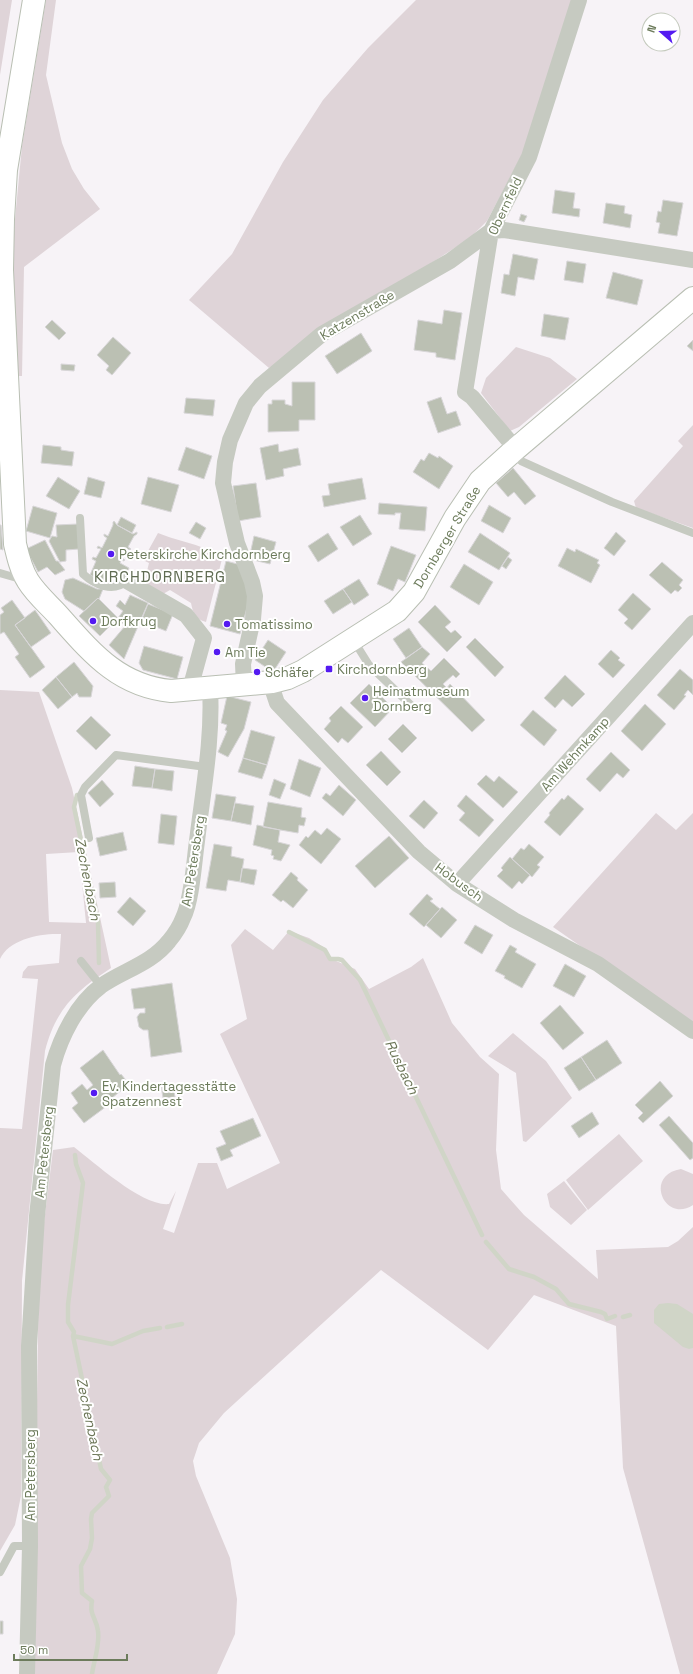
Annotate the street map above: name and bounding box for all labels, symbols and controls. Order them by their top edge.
north arrow [641,12,681,52]
text: N [644,23,659,34]
street label: Obernfeld [484,174,526,238]
street label: Katzenstraße [317,286,397,344]
street label: Dornberger Straße [410,483,484,591]
place label: Peterskirche Kirchdornberg [119,546,291,563]
marker: Peterskirche Kirchdornberg [106,549,116,559]
district label: KIRCHDORNBERG [94,567,226,586]
place label: Dorfkrug [101,613,157,630]
marker: Dorfkrug [88,616,98,626]
place label: Tomatissimo [235,616,313,633]
marker: Tomatissimo [222,619,232,629]
place label: Am Tie [225,644,266,661]
marker: Am Tie [212,647,222,657]
place label: Kirchdornberg [337,661,427,678]
place label: Schäfer [265,664,314,681]
marker: Kirchdornberg [324,664,334,674]
marker: Schäfer [252,667,262,677]
place label: Heimatmuseum Dornberg [373,683,469,715]
marker: Heimatmuseum Dornberg [360,693,370,703]
street label: Am Wehmkamp [537,713,613,795]
street label: Am Petersberg [177,814,209,908]
water label: Zechenbach [71,836,105,922]
street label: Hobusch [432,859,486,905]
water label: Rusbach [381,1037,423,1098]
place label: Ev. Kindertagesstätte Spatzennest [102,1078,236,1110]
marker: Ev. Kindertagesstätte Spatzennest [89,1088,99,1098]
street label: Am Petersberg [31,1105,57,1199]
water label: Zechenbach [72,1376,108,1462]
street label: Am Petersberg [22,1429,39,1521]
scale bar [14,1636,127,1662]
text: 50 m [20,1642,48,1658]

